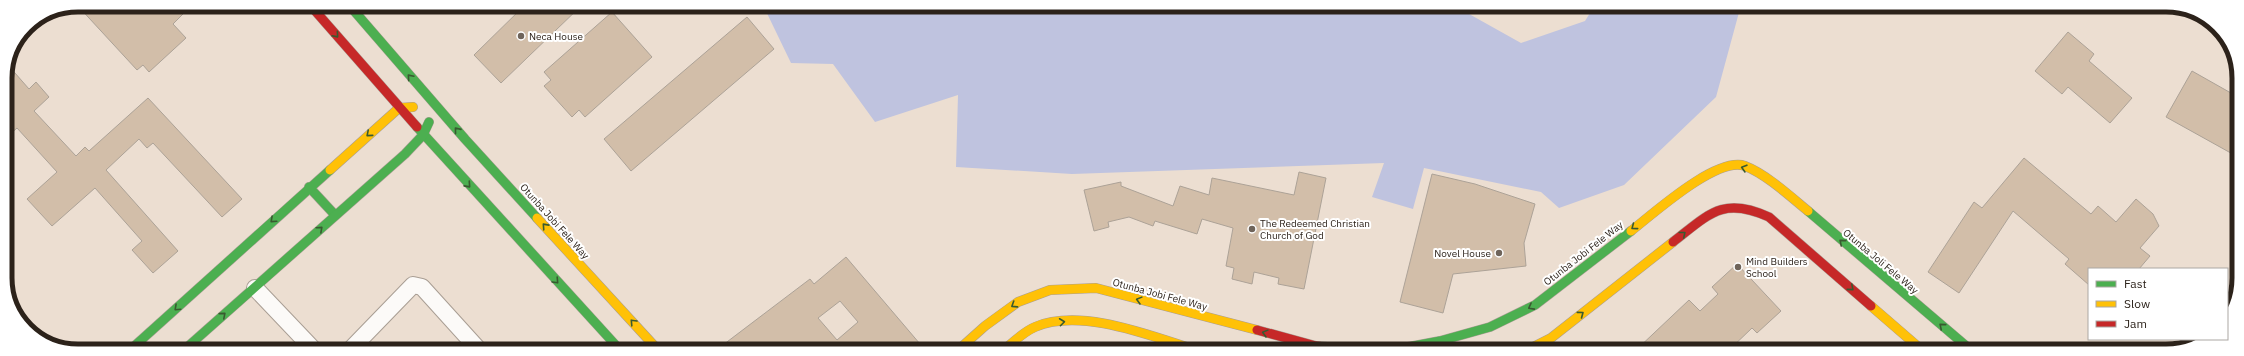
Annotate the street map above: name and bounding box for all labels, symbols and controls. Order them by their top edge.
one-way arrow [331,30,338,37]
place label: Neca House [529,30,584,43]
marker: Neca House [516,31,526,41]
one-way arrow [407,74,415,82]
one-way arrow [455,127,462,134]
one-way arrow [367,129,374,136]
one-way arrow [1741,164,1748,173]
one-way arrow [463,181,470,188]
street label: Otunba Jobi Fele Way [517,181,592,262]
one-way arrow [270,216,277,223]
place label: The Redeemed Christian Church of God [1260,217,1370,242]
street label: Otunba Jobi Fele Way [1541,218,1626,288]
one-way arrow [542,223,550,231]
one-way arrow [1631,223,1638,230]
marker: The Redeemed Christian Church of God [1247,224,1257,234]
street label: Otunba Joli Fele Way [1840,226,1921,297]
one-way arrow [316,227,323,234]
one-way arrow [1679,232,1686,239]
one-way arrow [1840,240,1847,247]
place label: Novel House [1434,247,1492,260]
marker: Novel House [1494,248,1504,258]
place label: Mind Builders School [1746,255,1808,280]
marker: Mind Builders School [1733,262,1743,272]
legend [2088,268,2228,340]
one-way arrow [551,276,559,284]
street label: Otunba Jobi Fele Way [1111,276,1209,313]
text: Fast [2124,276,2147,291]
one-way arrow [1847,284,1854,291]
one-way arrow [1136,296,1143,304]
text: Slow [2124,296,2150,311]
one-way arrow [1011,301,1018,308]
one-way arrow [1528,302,1535,309]
one-way arrow [174,304,182,311]
one-way arrow [1577,312,1584,319]
one-way arrow [219,313,226,320]
text: Jam [2124,316,2147,331]
one-way arrow [1059,317,1065,326]
one-way arrow [630,319,637,327]
one-way arrow [1939,323,1946,330]
one-way arrow [1262,329,1268,337]

